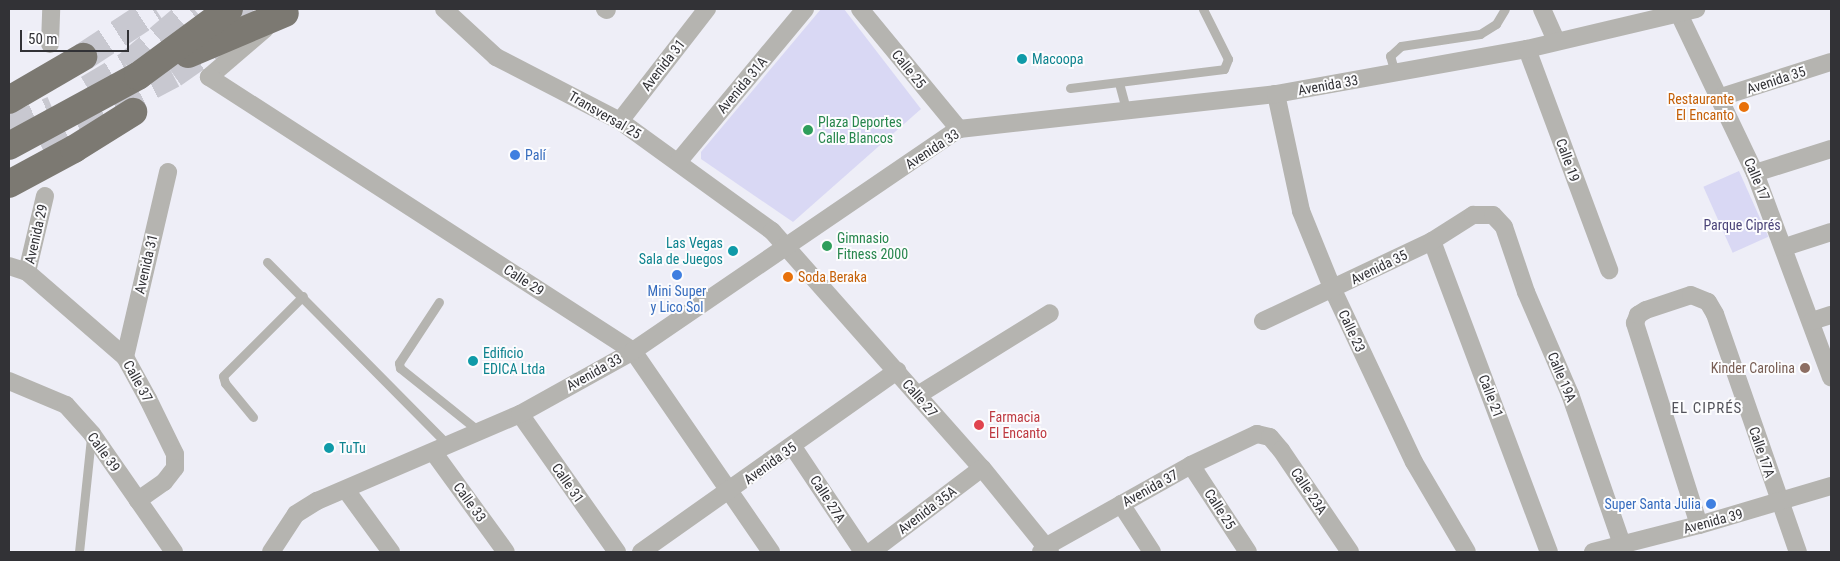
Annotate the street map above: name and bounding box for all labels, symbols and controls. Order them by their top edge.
scale bar [22,20,131,52]
text: 50 m [28,30,58,48]
street label: Avenida 31 [638,36,688,94]
street label: Calle 25 [888,46,930,92]
place label: Macoopa [1032,51,1083,67]
street label: Avenida 31A [713,53,771,117]
marker: Macoopa [1016,53,1028,65]
street label: Avenida 35 [1744,63,1808,97]
street label: Avenida 33 [1297,71,1359,99]
street label: Transversal 25 [566,88,644,142]
place label: Restaurante El Encanto [1668,91,1734,124]
marker: Restaurante El Encanto [1738,101,1750,113]
place label: Plaza Deportes Calle Blancos [818,114,902,146]
marker: Plaza Deportes Calle Blancos [802,124,814,136]
street label: Avenida 33 [902,125,962,173]
street label: Calle 19 [1552,136,1584,184]
place label: Palí [525,147,546,163]
marker: Palí [509,149,521,161]
street label: Calle 17 [1741,155,1773,203]
street label: Avenida 29 [21,202,51,266]
park label: Parque Ciprés [1703,217,1781,233]
place label: Gimnasio Fitness 2000 [837,230,908,262]
street label: Avenida 31 [131,232,161,296]
place label: Las Vegas Sala de Juegos [639,235,723,268]
marker: Gimnasio Fitness 2000 [821,240,833,252]
marker: Las Vegas Sala de Juegos [727,245,739,257]
street label: Avenida 35 [1348,246,1410,288]
street label: Calle 29 [501,261,547,299]
marker: Mini Super y Lico Sol [671,269,683,281]
place label: Soda Beraka [798,269,867,285]
marker: Soda Beraka [782,271,794,283]
place label: Mini Super y Lico Sol [648,283,706,316]
street label: Calle 23 [1335,307,1369,355]
place label: Edificio EDICA Ltda [483,345,545,378]
street label: Calle 19A [1544,349,1580,405]
street label: Avenida 33 [563,350,625,394]
marker: Edificio EDICA Ltda [467,355,479,367]
street label: Calle 37 [120,357,156,405]
place label: Kinder Carolina [1711,360,1795,376]
marker: Kinder Carolina [1799,362,1811,374]
street label: Calle 21 [1475,372,1507,420]
street label: Calle 27 [899,376,941,420]
district label: EL CIPRÉS [1670,400,1744,418]
place label: Farmacia El Encanto [989,409,1047,442]
marker: Farmacia El Encanto [973,419,985,431]
street label: Calle 17A [1745,424,1779,480]
street label: Calle 39 [84,429,124,475]
street label: Avenida 35 [740,438,800,488]
place label: TuTu [339,440,366,456]
marker: TuTu [323,442,335,454]
street label: Calle 31 [548,460,588,506]
street label: Calle 23A [1287,464,1331,518]
street label: Avenida 37 [1119,466,1181,510]
street label: Calle 27A [807,472,849,526]
street label: Calle 33 [450,479,490,525]
street label: Avenida 35A [894,483,960,537]
street label: Calle 25 [1201,486,1239,532]
place label: Super Santa Julia [1605,496,1701,512]
marker: Super Santa Julia [1705,498,1717,510]
street label: Avenida 39 [1681,505,1745,537]

